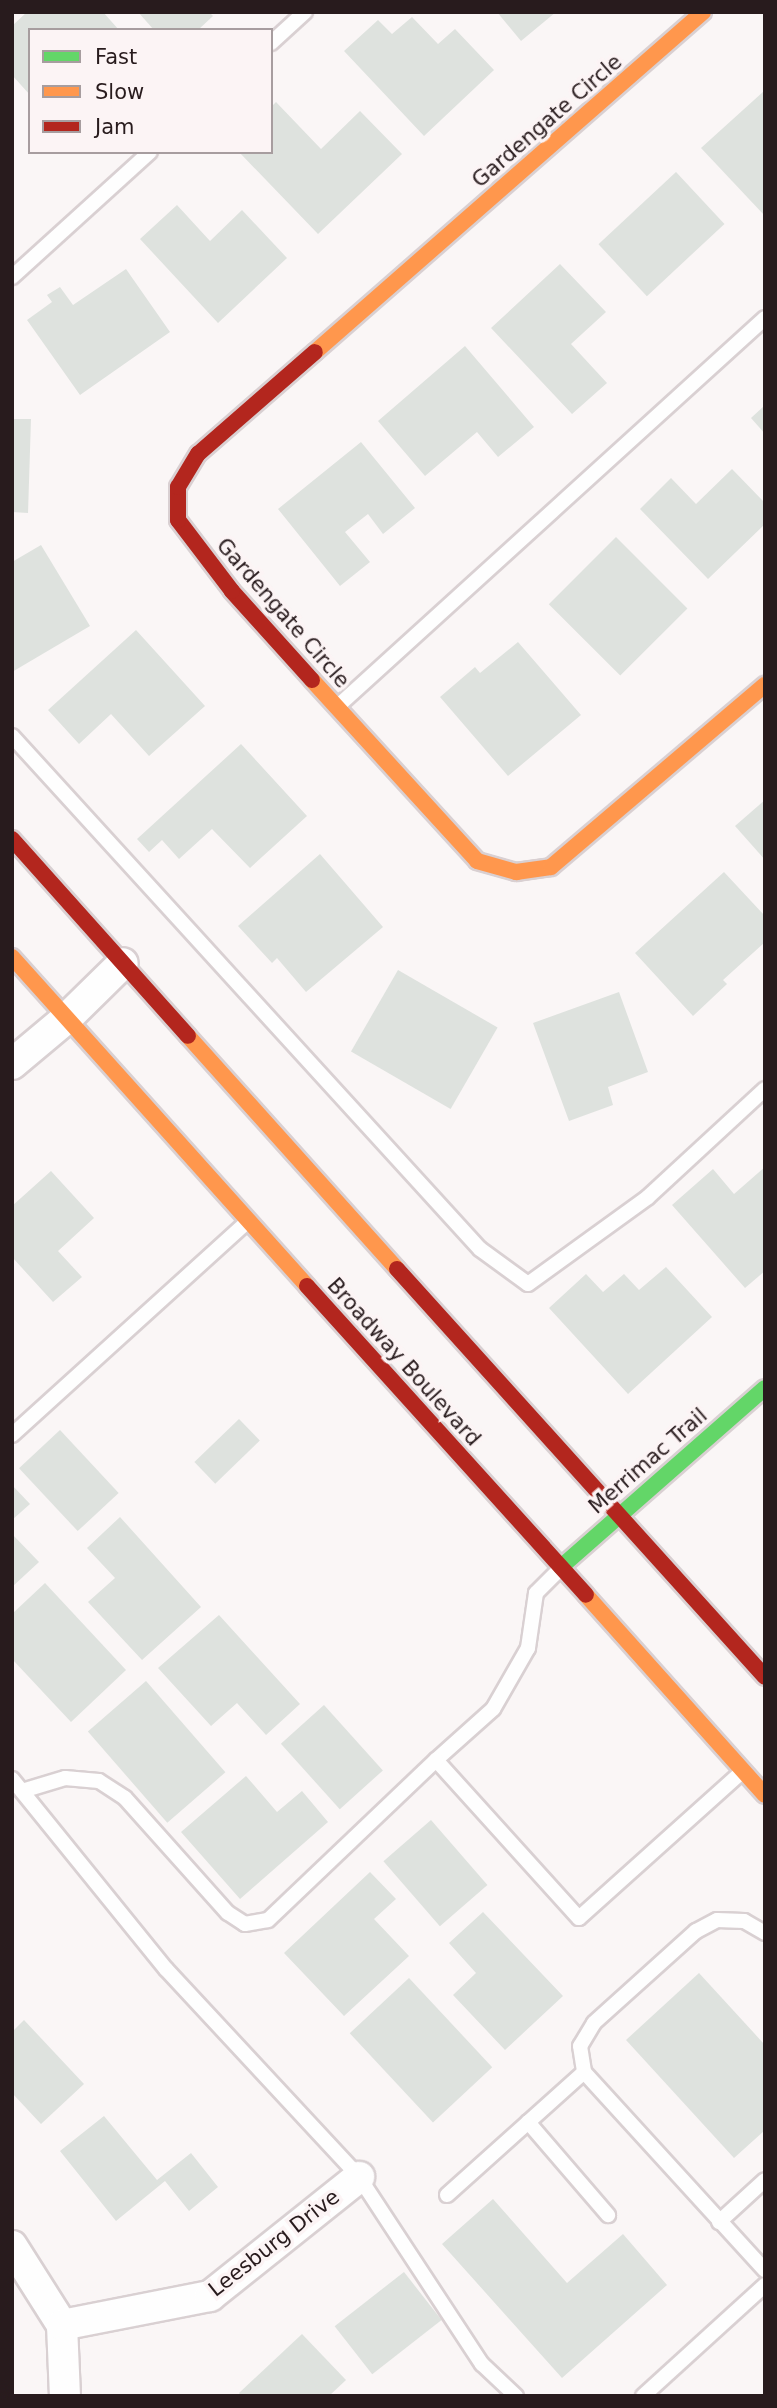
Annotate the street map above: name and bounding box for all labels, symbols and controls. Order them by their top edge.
legend [28,28,273,154]
text: Fast [95,45,137,69]
street label: Gardengate Circle [467,49,627,193]
text: Slow [95,80,144,104]
text: Jam [95,115,135,139]
street label: Gardengate Circle [211,533,355,693]
street label: Broadway Boulevard [322,1273,486,1451]
street label: Merrimac Trail [584,1403,712,1519]
street label: Leesburg Drive [204,2184,344,2302]

